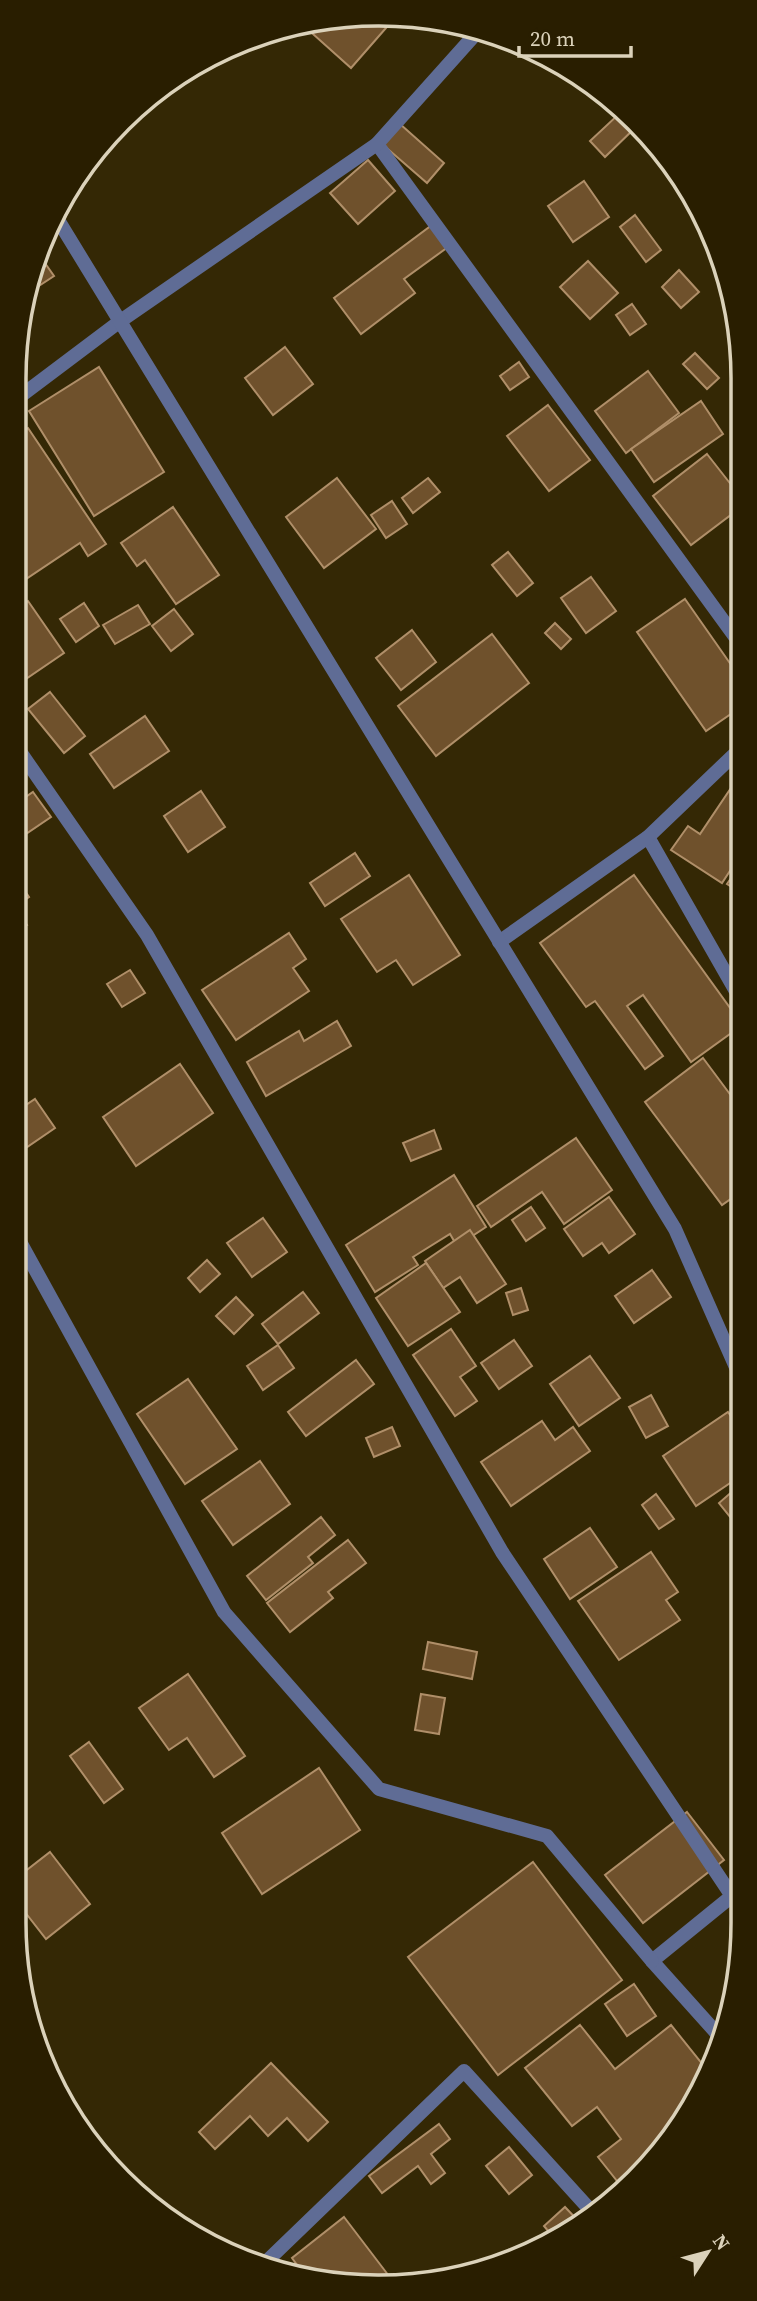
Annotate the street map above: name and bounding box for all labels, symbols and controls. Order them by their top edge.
scale bar [519,14,631,58]
text: 20 m [530,24,575,53]
north arrow [673,2217,743,2287]
text: N [707,2229,736,2255]

